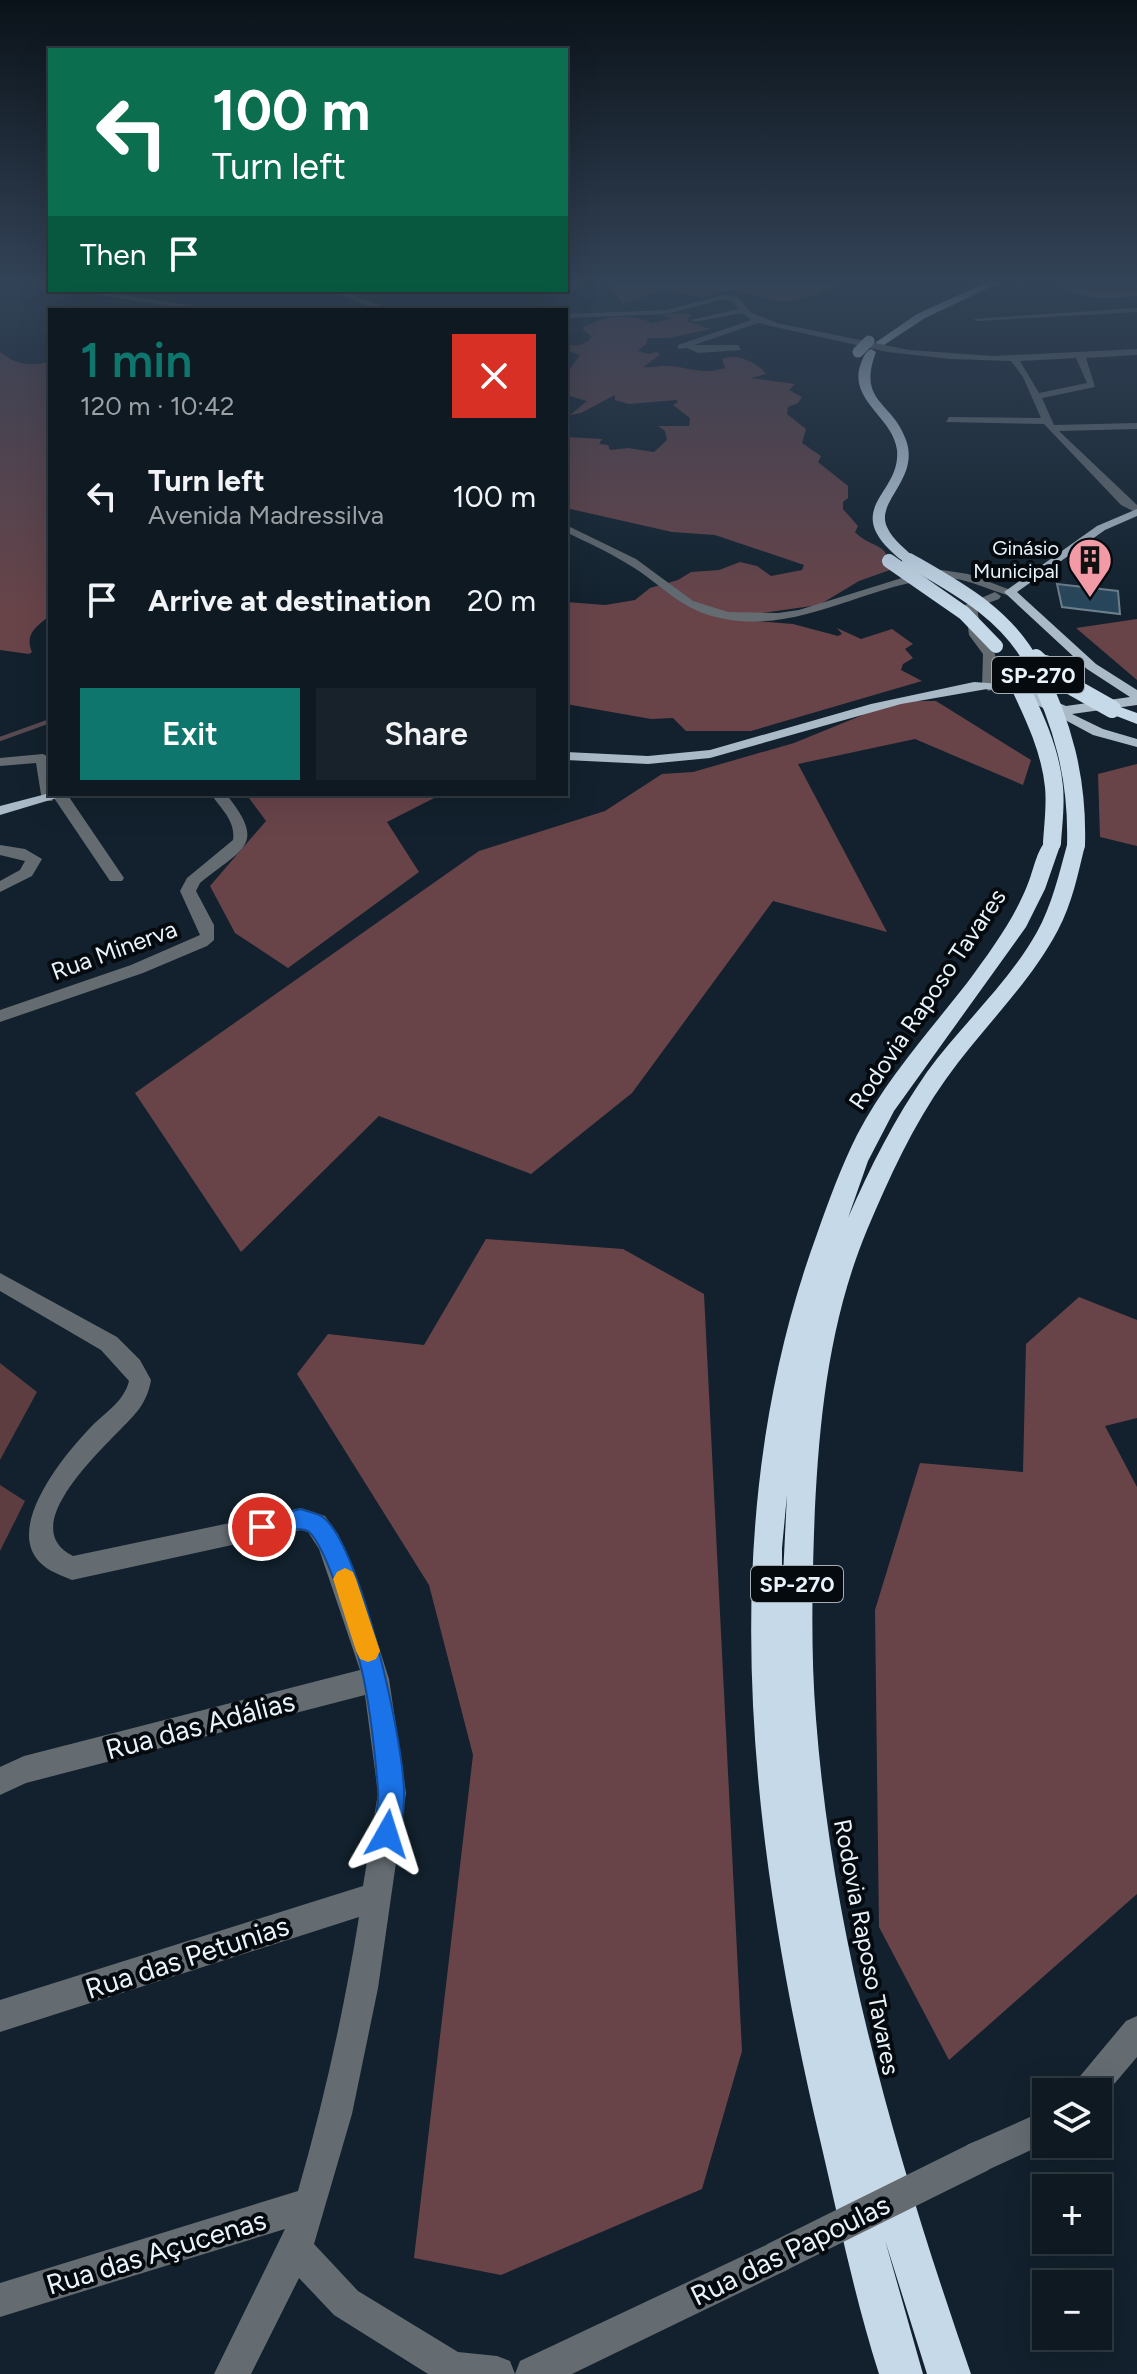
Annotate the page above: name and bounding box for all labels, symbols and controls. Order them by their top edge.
text: 100 m [212,77,370,144]
icon: left [80,80,184,184]
text: Turn left [212,145,346,188]
icon: arrive [162,232,206,276]
text: Then [80,236,146,273]
text: 1 min [80,331,192,389]
button: close [452,334,536,418]
text: 120 m · 10:42 [80,390,235,422]
text: Turn left [148,462,265,499]
icon: left [80,474,124,518]
text: 100 m [452,478,536,515]
text: Avenida Madressilva [148,499,384,531]
place label: Ginásio Municipal [973,536,1059,583]
building icon: Ginásio Municipal [1066,536,1114,599]
icon: arrive [80,578,124,622]
text: Arrive at destination [148,582,431,619]
text: 20 m [467,582,536,619]
road number: SP-270 [992,657,1084,693]
button: Exit [80,688,300,780]
button: Share [316,688,536,780]
street label: Rodovia Raposo Tavares [842,883,1012,1115]
street label: Rua Minerva [47,914,181,986]
pin [228,1493,296,1561]
icon: arrive [240,1505,284,1549]
road number: SP-270 [751,1566,843,1602]
street label: Rua das Adálias [102,1683,298,1767]
position arrow [345,1792,429,1876]
street label: Rodovia Raposo Tavares [828,1817,906,2077]
street label: Rua das Petunias [81,1908,293,2006]
map controls [1032,2078,1112,2350]
button: layers [1032,2078,1112,2158]
button: + [1032,2174,1112,2254]
street label: Rua das Papoulas [685,2187,895,2313]
street label: Rua das Açucenas [42,2202,270,2302]
button: − [1032,2270,1112,2350]

